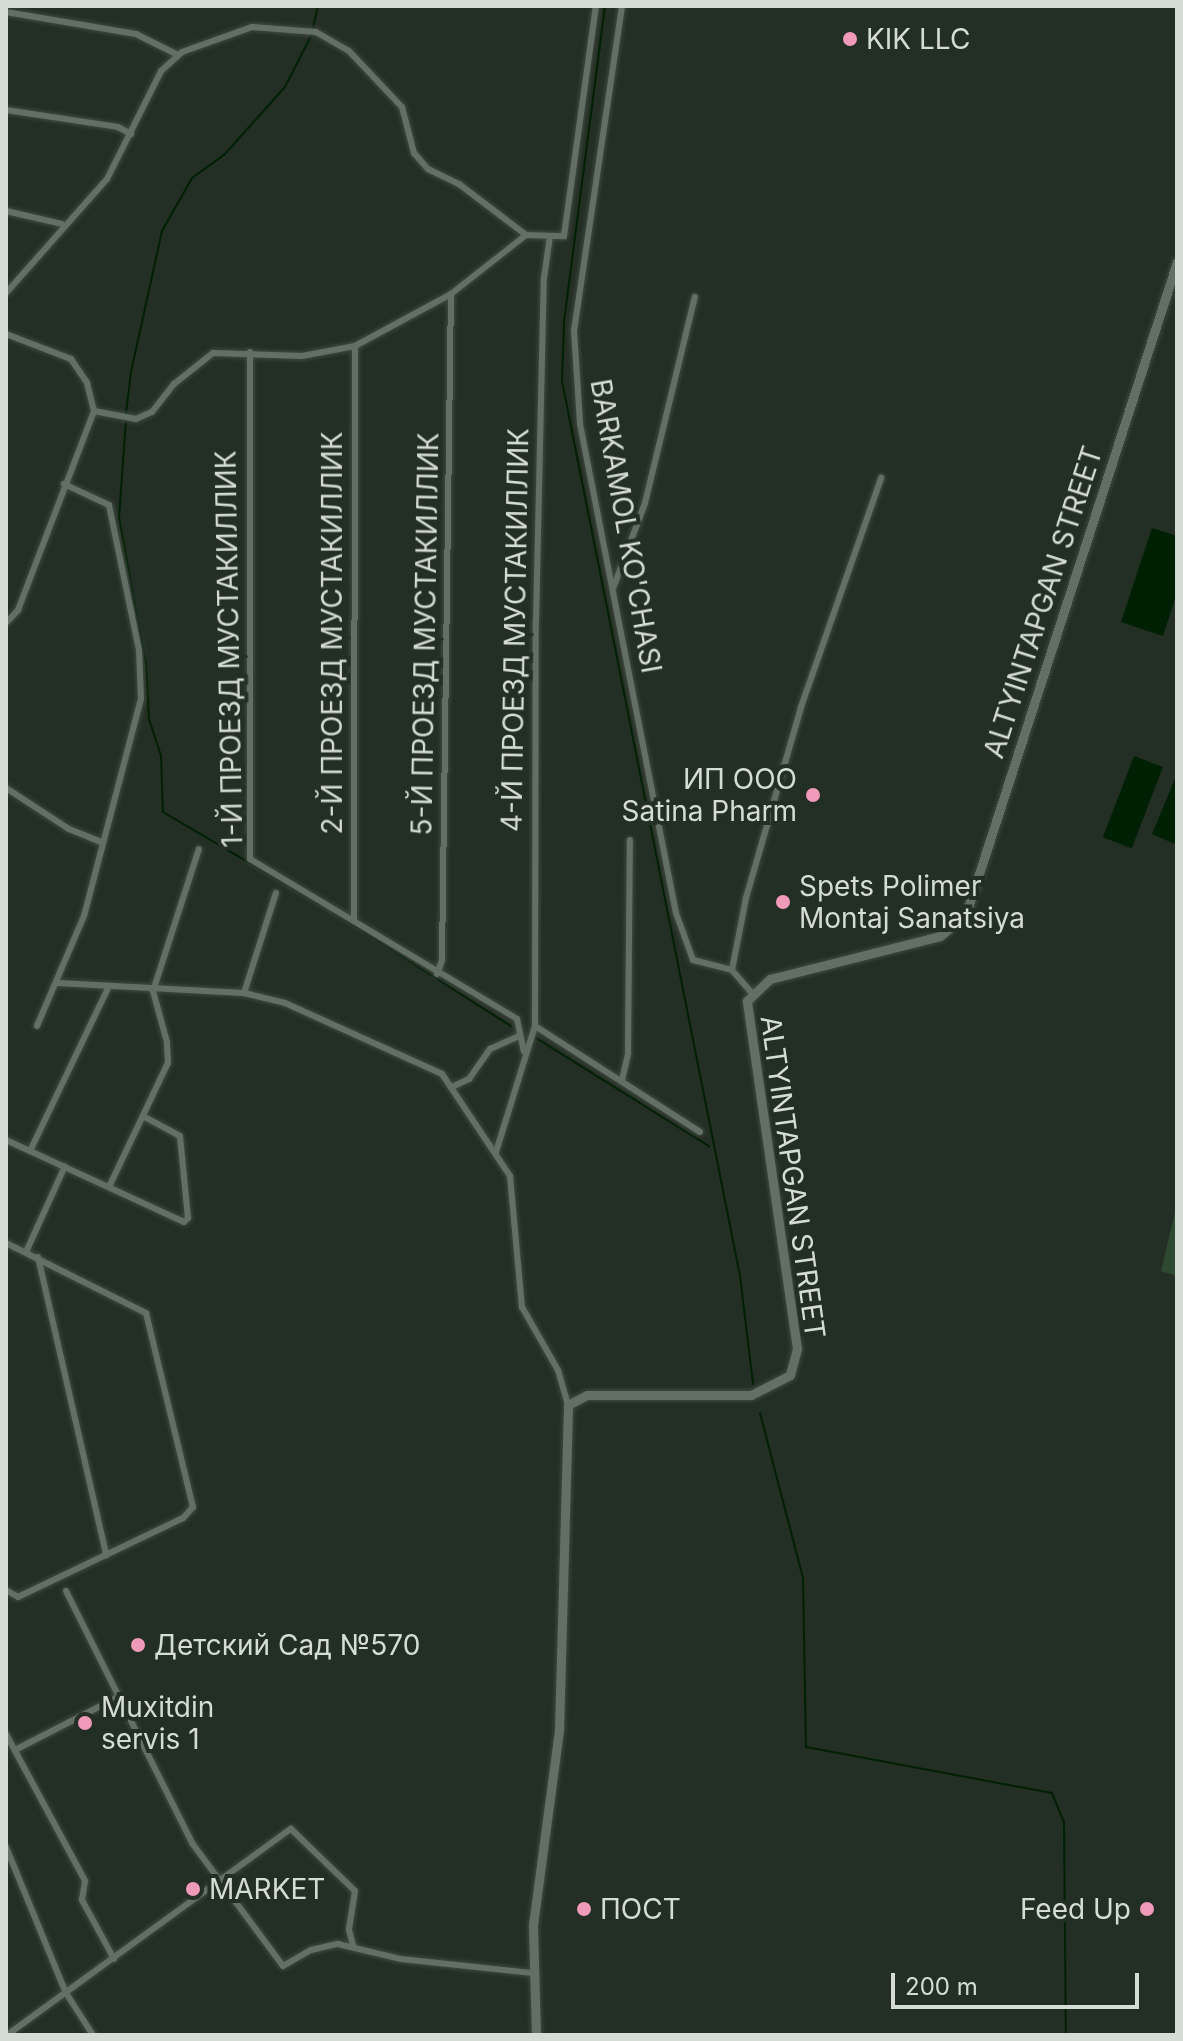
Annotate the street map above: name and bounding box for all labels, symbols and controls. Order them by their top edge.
place label: KIK LLC [866,22,970,56]
marker: KIK LLC [841,30,859,48]
street label: BARKAMOL KO'CHASI [584,376,668,676]
street label: 4-Й ПРОЕЗД МУСТАКИЛЛИК [495,428,535,832]
street label: 2-Й ПРОЕЗД МУСТАКИЛЛИК [315,431,349,835]
street label: 5-Й ПРОЕЗД МУСТАКИЛЛИК [405,432,445,836]
street label: ALTYINTAPGAN STREET [977,442,1109,762]
street label: 1-Й ПРОЕЗД МУСТАКИЛЛИК [209,450,249,848]
place label: ИП ООО Satina Pharm [622,762,797,828]
marker: ИП ООО Satina Pharm [804,786,822,804]
place label: Spets Polimer Montaj Sanatsiya [799,869,1025,935]
marker: Spets Polimer Montaj Sanatsiya [774,893,792,911]
street label: ALTYINTAPGAN STREET [754,1013,832,1341]
place label: Детский Сад №570 [154,1628,420,1662]
marker: Детский Сад №570 [129,1636,147,1654]
place label: Muxitdin servis 1 [101,1690,214,1756]
marker: Muxitdin servis 1 [76,1714,94,1732]
place label: MARKET [209,1872,325,1906]
marker: MARKET [184,1880,202,1898]
place label: ПОСТ [600,1892,681,1926]
place label: Feed Up [1020,1892,1131,1926]
marker: ПОСТ [575,1900,593,1918]
marker: Feed Up [1138,1900,1156,1918]
scale bar [895,1957,1143,2007]
text: 200 m [905,1972,978,2001]

